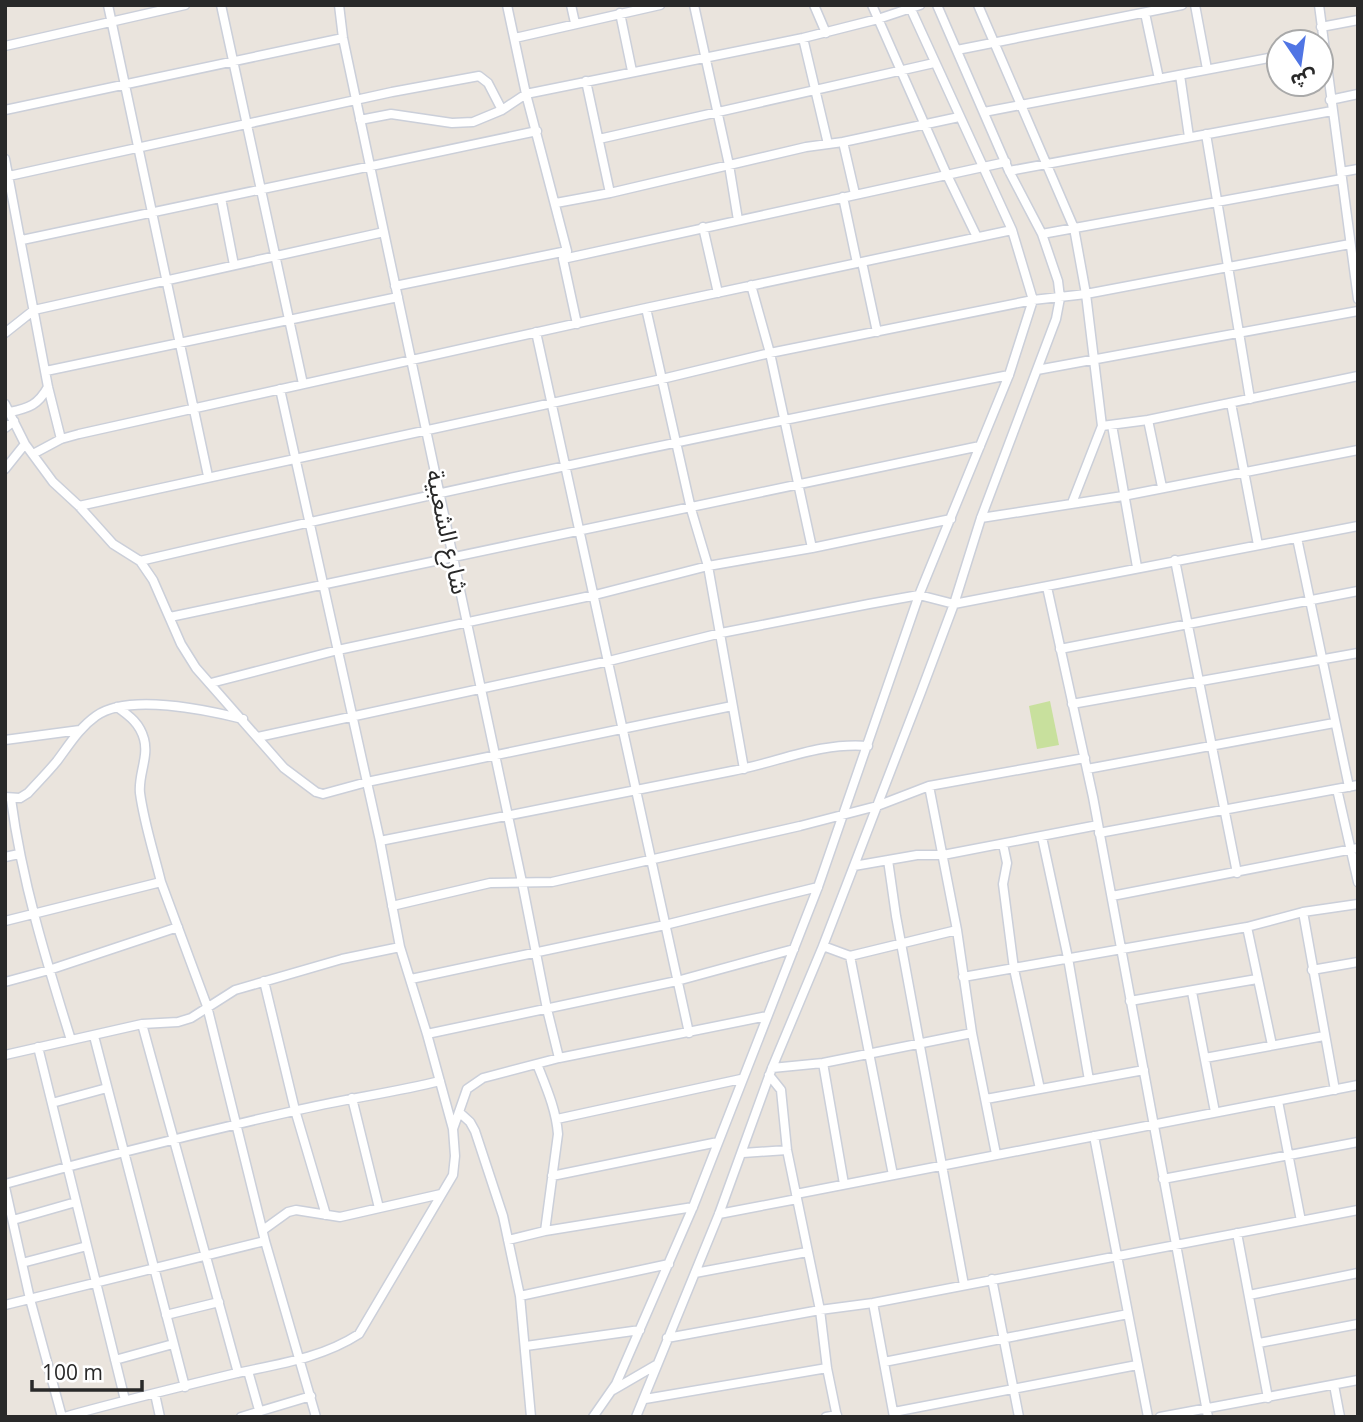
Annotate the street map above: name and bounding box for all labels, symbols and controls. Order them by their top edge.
north arrow [1265,28,1335,98]
text: ش [1288,64,1319,95]
street label: شارع الشعبية [417,466,478,598]
scale bar [32,1348,142,1392]
text: 100 m [42,1358,103,1386]

